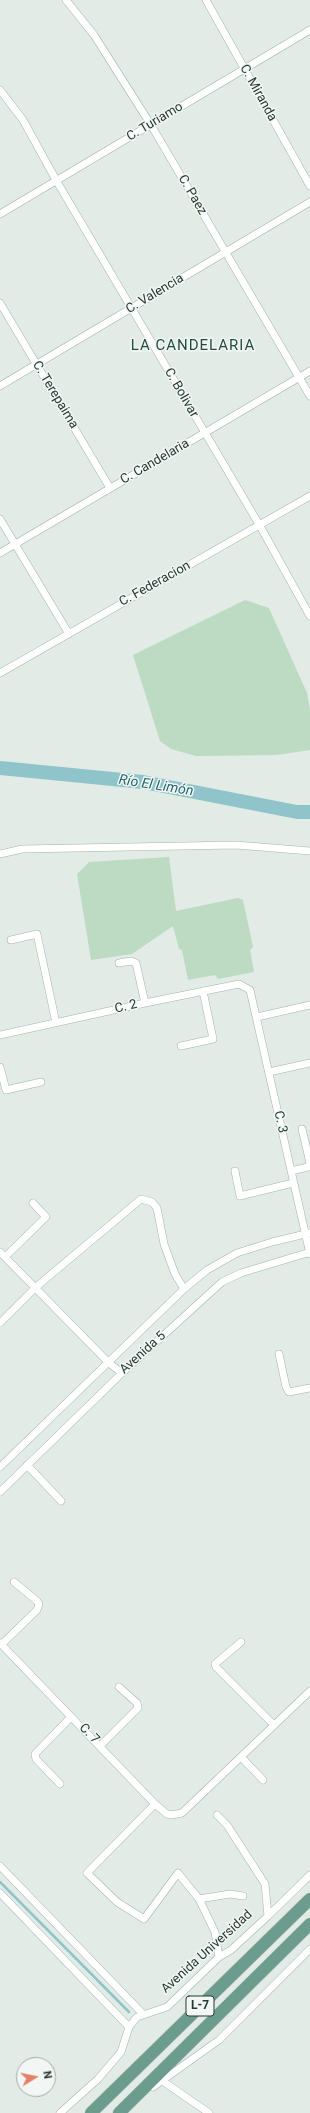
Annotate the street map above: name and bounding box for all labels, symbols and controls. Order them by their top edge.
street label: C. Miranda [236,62,280,124]
street label: C. Turiamo [124,99,186,145]
street label: C. Paez [174,172,210,218]
street label: C. Valencia [123,271,187,317]
district label: LA CANDELARIA [131,337,255,355]
street label: C. Terepaima [29,358,81,432]
street label: C. Bolivar [161,365,201,421]
street label: C. Candelaria [118,436,192,488]
street label: C. Federacion [117,558,193,610]
water label: Río El Limón [118,772,194,800]
street label: C. 2 [113,997,139,1017]
street label: C. 3 [270,1109,290,1135]
street label: Avenida 5 [117,1328,169,1378]
street label: C. 7 [76,1721,102,1747]
street label: Avenida Universidad [158,1907,256,1997]
road number: L-7 [186,1996,214,2016]
north arrow [16,2057,56,2097]
text: N [40,2070,54,2080]

